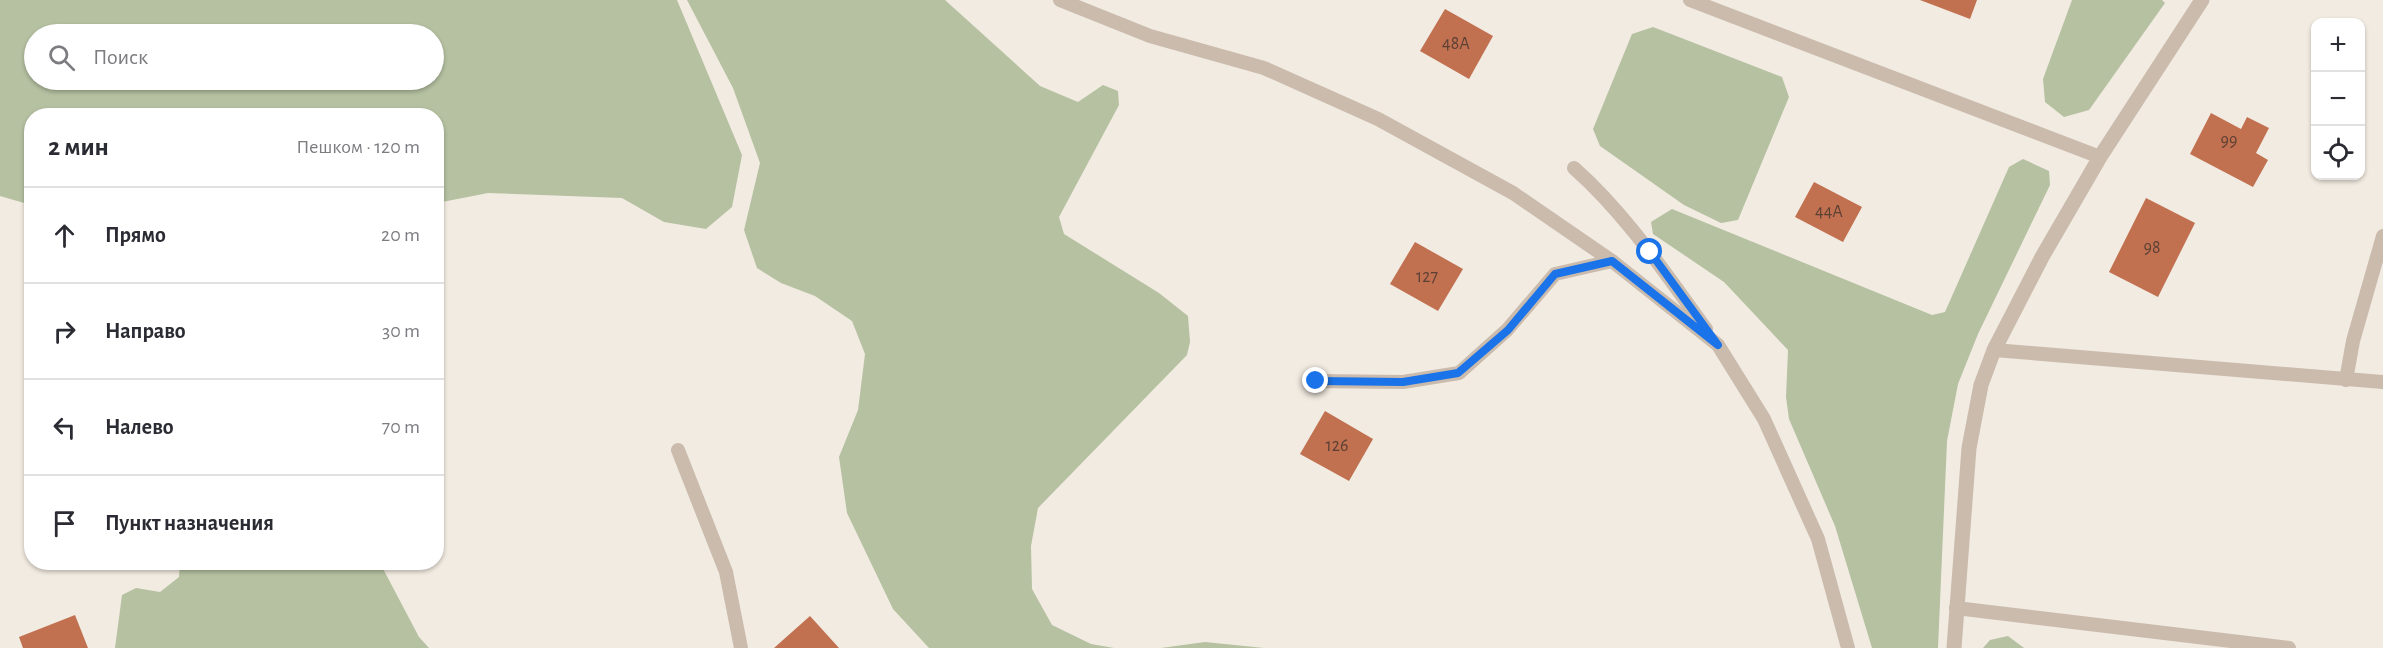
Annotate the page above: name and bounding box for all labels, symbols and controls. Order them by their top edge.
map controls [2311,18,2365,180]
button: + [2311,18,2365,72]
search box [24,24,444,90]
house number: 48А [1442,35,1470,53]
icon: search [45,41,78,74]
text: Поиск [93,46,148,68]
button: − [2311,72,2365,126]
button: locate [2311,126,2365,180]
house number: 99 [2221,132,2237,150]
text: 2 мин [48,134,109,160]
text: Пешком · 120 m [296,137,420,157]
house number: 44А [1815,203,1843,221]
icon: ahead [48,219,81,252]
text: Прямо [105,224,166,246]
text: 20 m [381,225,420,245]
route start [1636,238,1662,264]
house number: 98 [2144,239,2161,257]
house number: 127 [1416,268,1438,286]
icon: right [48,315,81,348]
text: Направо [105,320,186,342]
text: 30 m [382,321,420,341]
route end [1302,367,1328,393]
icon: left [48,411,81,444]
text: Налево [105,416,174,438]
text: 70 m [382,417,420,437]
house number: 126 [1326,437,1348,455]
icon: arrive [48,507,81,540]
text: Пункт назначения [105,512,274,534]

